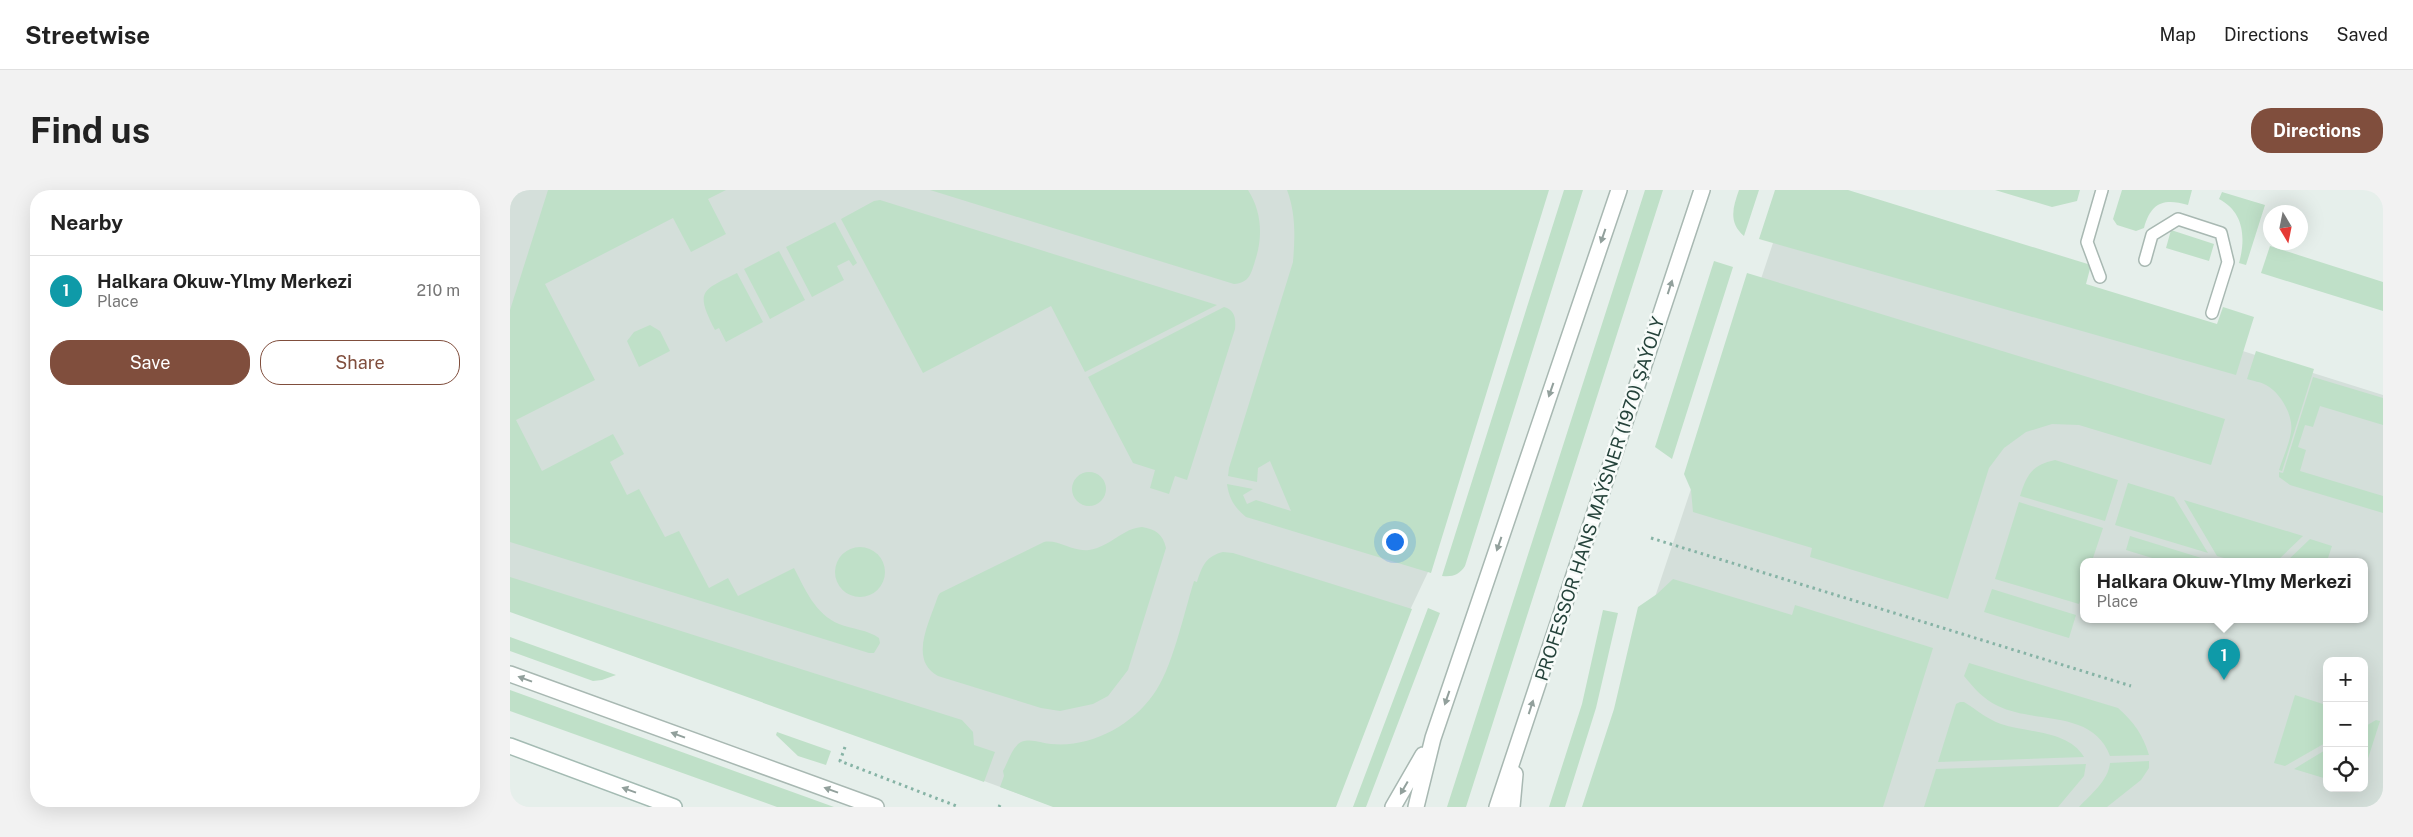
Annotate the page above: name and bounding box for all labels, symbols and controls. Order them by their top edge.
text: Streetwise [25,21,150,49]
text: Map [2159,24,2196,45]
text: Directions [2224,24,2309,45]
text: Saved [2337,24,2388,45]
button: Directions [2251,108,2383,153]
text: Find us [30,110,150,151]
north arrow [2263,205,2308,250]
text: Nearby [50,210,123,235]
one-way arrow [1599,229,1607,244]
text: Halkara Okuw-Ylmy Merkezi [97,270,352,292]
one-way arrow [1667,280,1675,295]
text: 1 [63,281,69,300]
text: 210 m [416,281,460,300]
text: Place [97,292,139,311]
street label: PROFESSOR HANS MAÝSNER (1970) ŞAÝOLY [1530,314,1668,684]
button: Save [50,340,250,385]
button: Share [260,340,460,385]
one-way arrow [1547,383,1555,398]
your location [1382,529,1408,555]
one-way arrow [1495,537,1503,552]
popup [2080,558,2368,623]
text: Halkara Okuw-Ylmy Merkezi [2097,570,2351,592]
text: Place [2097,592,2138,611]
pin: 1 [2208,639,2240,680]
map controls [2323,657,2368,792]
button: + [2323,657,2368,702]
one-way arrow [517,675,532,683]
one-way arrow [1443,691,1451,706]
one-way arrow [1528,700,1536,715]
button: − [2323,702,2368,747]
one-way arrow [670,731,685,739]
button: locate [2323,747,2368,792]
one-way arrow [1400,781,1409,794]
one-way arrow [621,786,636,794]
one-way arrow [823,786,838,793]

